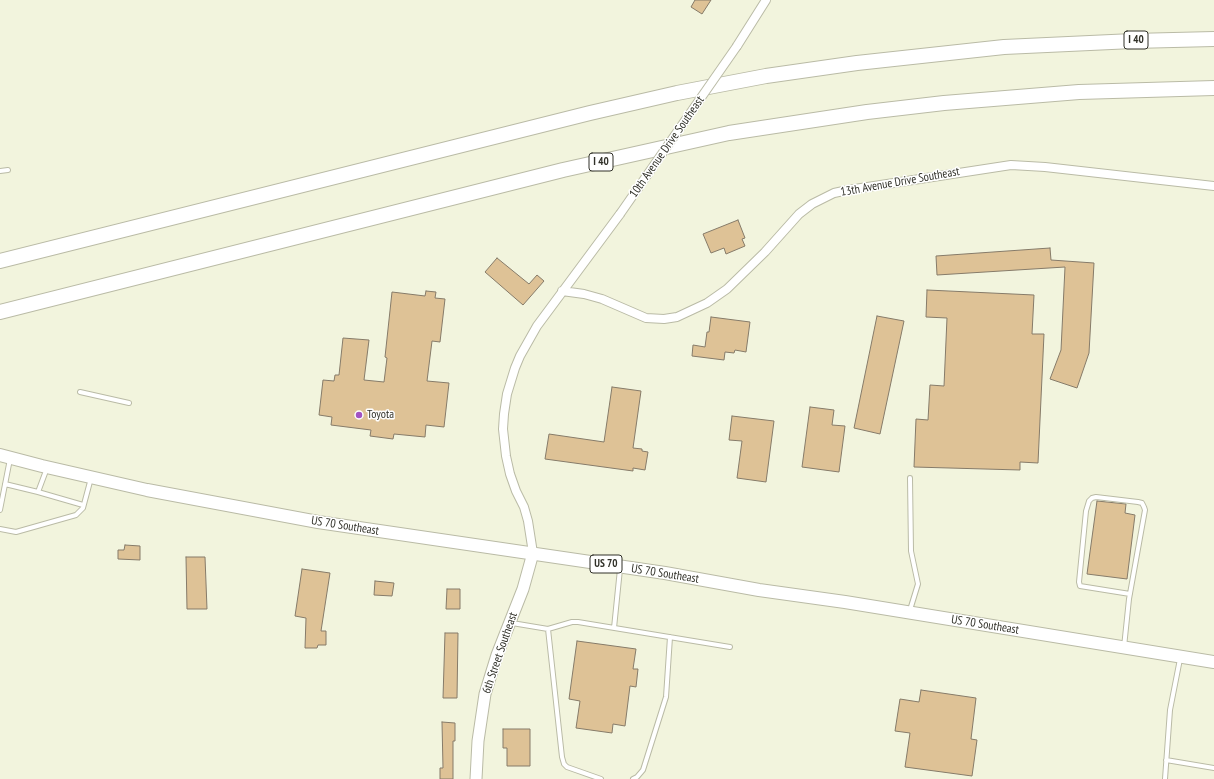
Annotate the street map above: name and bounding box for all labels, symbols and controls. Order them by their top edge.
road number: I 40 [1124,31,1148,49]
street label: 10th Avenue Drive Southeast [627,94,707,200]
road number: I 40 [589,153,613,171]
street label: 13th Avenue Drive Southeast [839,164,961,200]
place label: Toyota [367,408,394,422]
marker: Toyota [354,410,364,420]
street label: US 70 Southeast [310,514,380,538]
road number: US 70 [590,555,622,573]
street label: US 70 Southeast [630,562,700,586]
street label: 6th Street Southeast [479,610,521,696]
street label: US 70 Southeast [950,613,1020,637]

